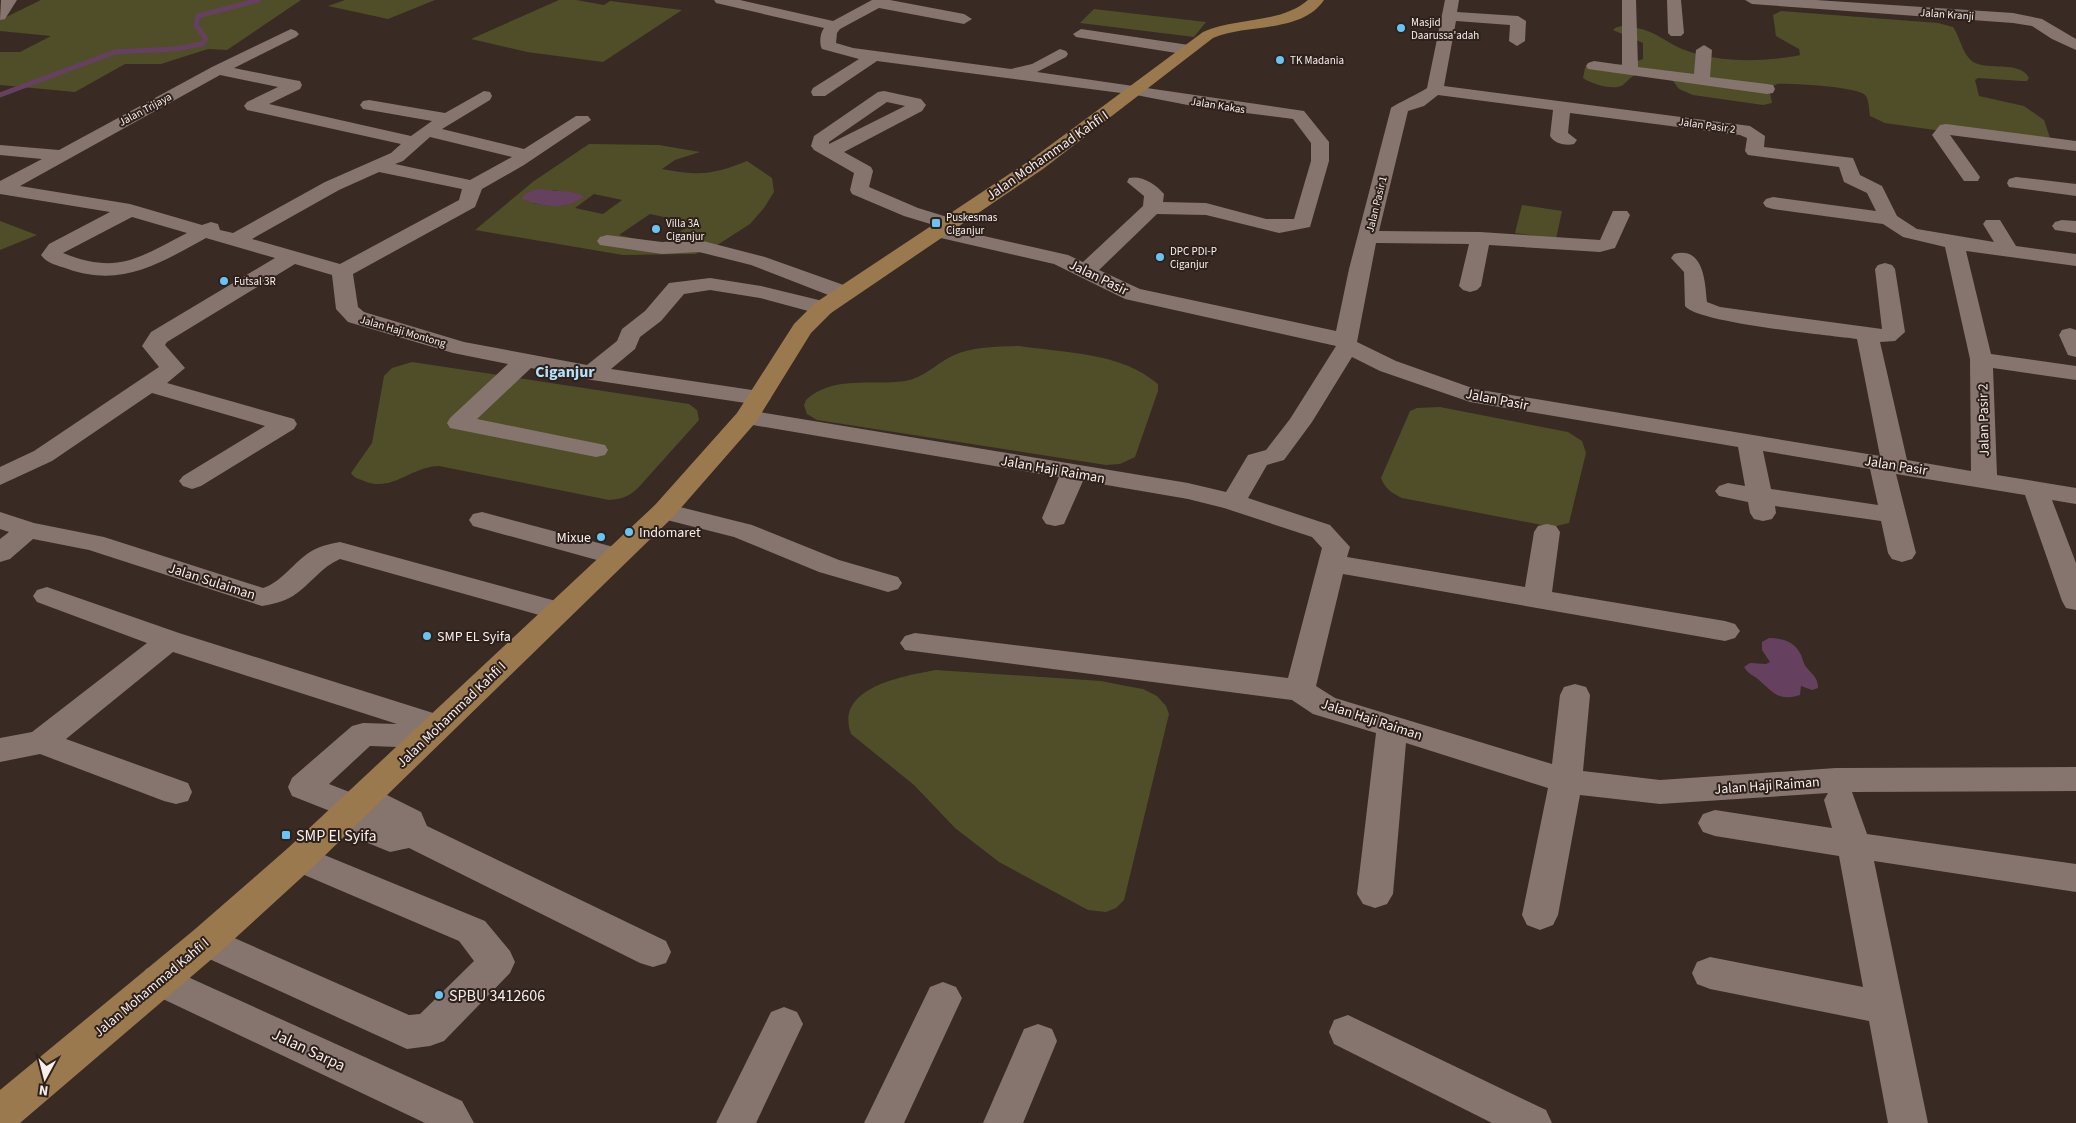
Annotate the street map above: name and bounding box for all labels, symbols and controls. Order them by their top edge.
street label: Jalan Kranji [1919,5,1975,24]
place label: Masjid Daarussa'adah [1411,15,1479,43]
marker: Masjid Daarussa'adah [1395,22,1407,34]
place label: TK Madania [1290,53,1344,68]
marker: TK Madania [1274,54,1286,66]
street label: Jalan Trijaya [116,89,174,130]
street label: Jalan Kakas [1190,94,1247,117]
street label: Jalan Mohammad Kahfi I [982,106,1113,206]
street label: Jalan Pasir 2 [1677,114,1736,137]
street label: Jalan Pasir 1 [1362,174,1391,234]
place label: Puskesmas Ciganjur [946,210,998,238]
place label: Villa 3A Ciganjur [666,216,705,244]
marker: Puskesmas Ciganjur [930,217,942,229]
marker: Villa 3A Ciganjur [650,223,662,235]
place label: DPC PDI-P Ciganjur [1170,244,1217,272]
marker: DPC PDI-P Ciganjur [1154,251,1166,263]
street label: Jalan Pasir [1066,255,1132,301]
place label: Futsal 3R [234,274,276,289]
marker: Futsal 3R [218,275,230,287]
street label: Jalan Haji Montong [358,312,448,351]
district label: Ciganjur [535,361,595,383]
street label: Jalan Pasir 2 [1973,383,1995,457]
street label: Jalan Pasir [1464,384,1530,416]
street label: Jalan Haji Raiman [999,451,1106,489]
street label: Jalan Pasir [1863,451,1929,481]
place label: Indomaret [639,523,701,543]
marker: Indomaret [623,526,635,538]
place label: Mixue [557,528,591,548]
marker: Mixue [595,531,607,543]
street label: Jalan Sulaiman [166,558,258,605]
place label: SMP EL Syifa [437,627,511,647]
marker: SMP EL Syifa [421,630,433,642]
street label: Jalan Mohammad Kahfi I [393,657,511,772]
street label: Jalan Haji Raiman [1318,694,1425,746]
street label: Jalan Haji Raiman [1714,772,1820,800]
place label: SMP El Syifa [296,825,377,847]
marker: SMP El Syifa [280,829,292,841]
street label: Jalan Mohammad Kahfi I [90,934,214,1042]
place label: SPBU 3412606 [449,985,545,1007]
marker: SPBU 3412606 [433,989,445,1001]
street label: Jalan Sarpa [268,1023,349,1077]
north arrow [20,1053,70,1103]
text: N [38,1079,49,1100]

